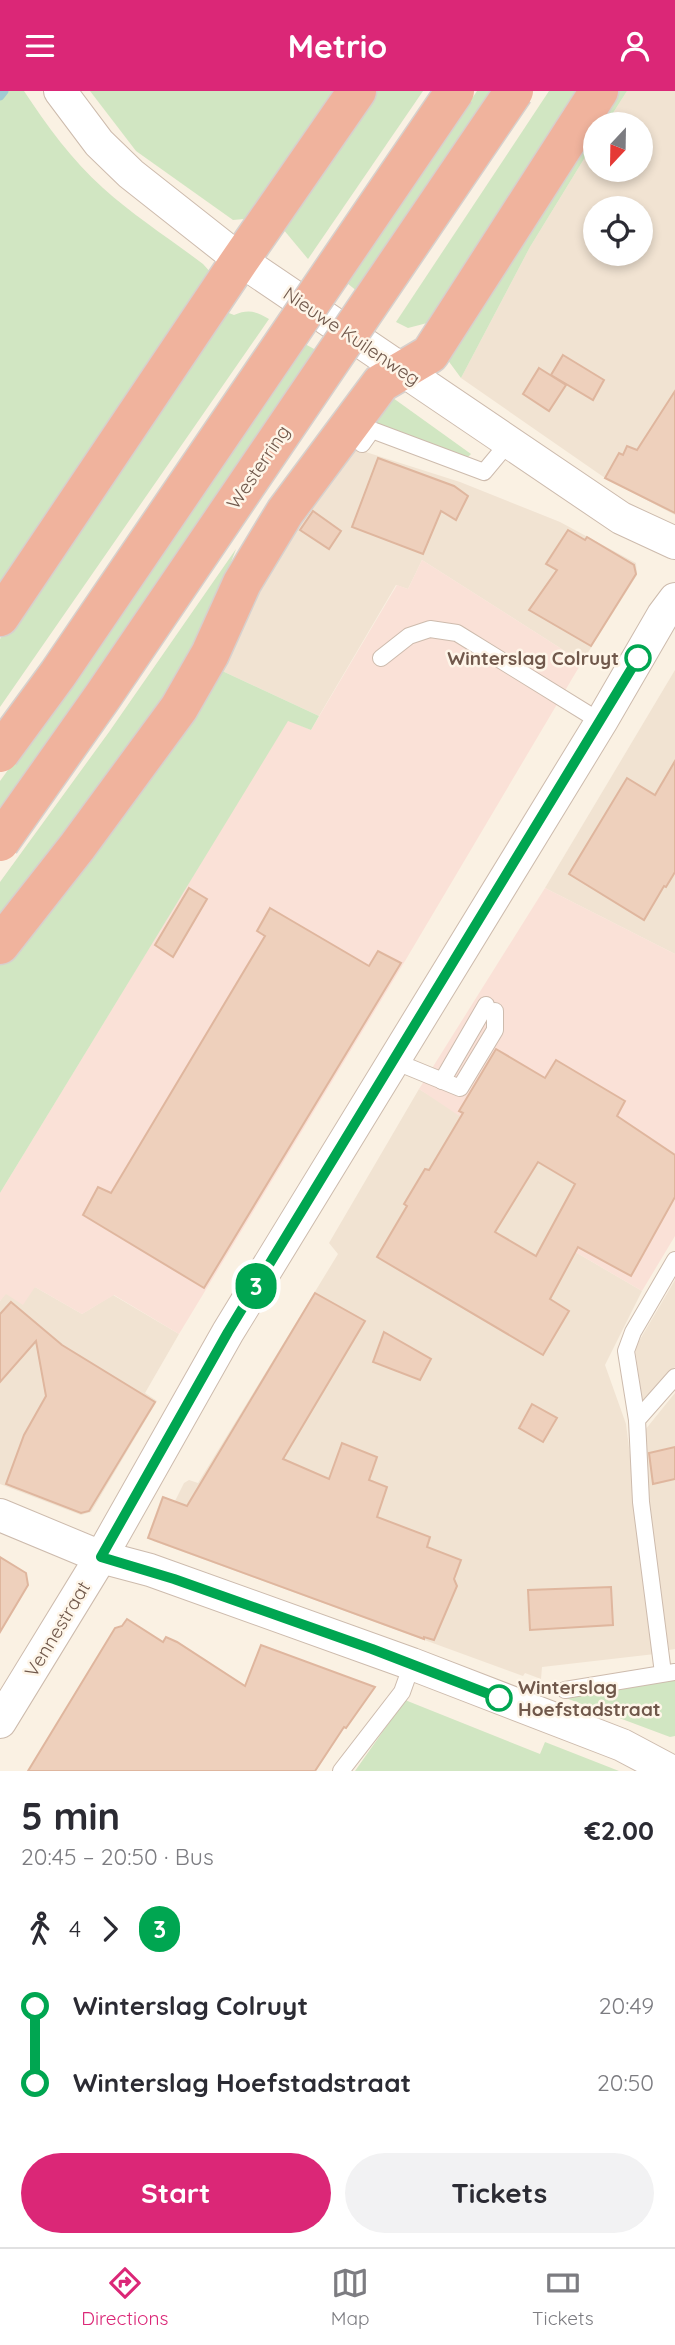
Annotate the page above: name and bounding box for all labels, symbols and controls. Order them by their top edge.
text: Metrio [288,26,387,66]
icon: menu [21,27,59,65]
icon: person [616,27,654,65]
north arrow [583,112,653,182]
map controls [583,112,653,266]
button: locate [583,196,653,266]
street label: Nieuwe Kuilenweg [279,281,425,391]
street label: Westerring [221,420,295,514]
marker: Winterslag Colruyt [625,645,651,671]
place label: Winterslag Colruyt [447,646,619,670]
line badge: 3 [233,1263,279,1309]
text: 3 [250,1271,262,1301]
street label: Vennestraat [19,1577,95,1681]
place label: Winterslag Hoefstadstraat [518,1675,661,1721]
marker: Winterslag Hoefstadstraat [486,1685,512,1711]
text: 5 min [21,1792,120,1840]
text: €2.00 [585,1814,654,1847]
text: 20:45 – 20:50 · Bus [21,1842,214,1871]
icon: walk [21,1910,59,1948]
icon: forward [91,1910,129,1948]
text: 4 [69,1914,81,1943]
text: 3 [153,1914,166,1944]
text: Winterslag Colruyt [73,1989,308,2022]
text: 20:49 [599,1991,654,2020]
text: Winterslag Hoefstadstraat [73,2066,411,2099]
text: 20:50 [597,2068,654,2097]
button: Start [21,2153,331,2233]
button: Tickets [345,2153,654,2233]
tab: Directions [81,2264,168,2330]
tab: Map [331,2264,370,2330]
tab: Tickets [532,2264,594,2330]

